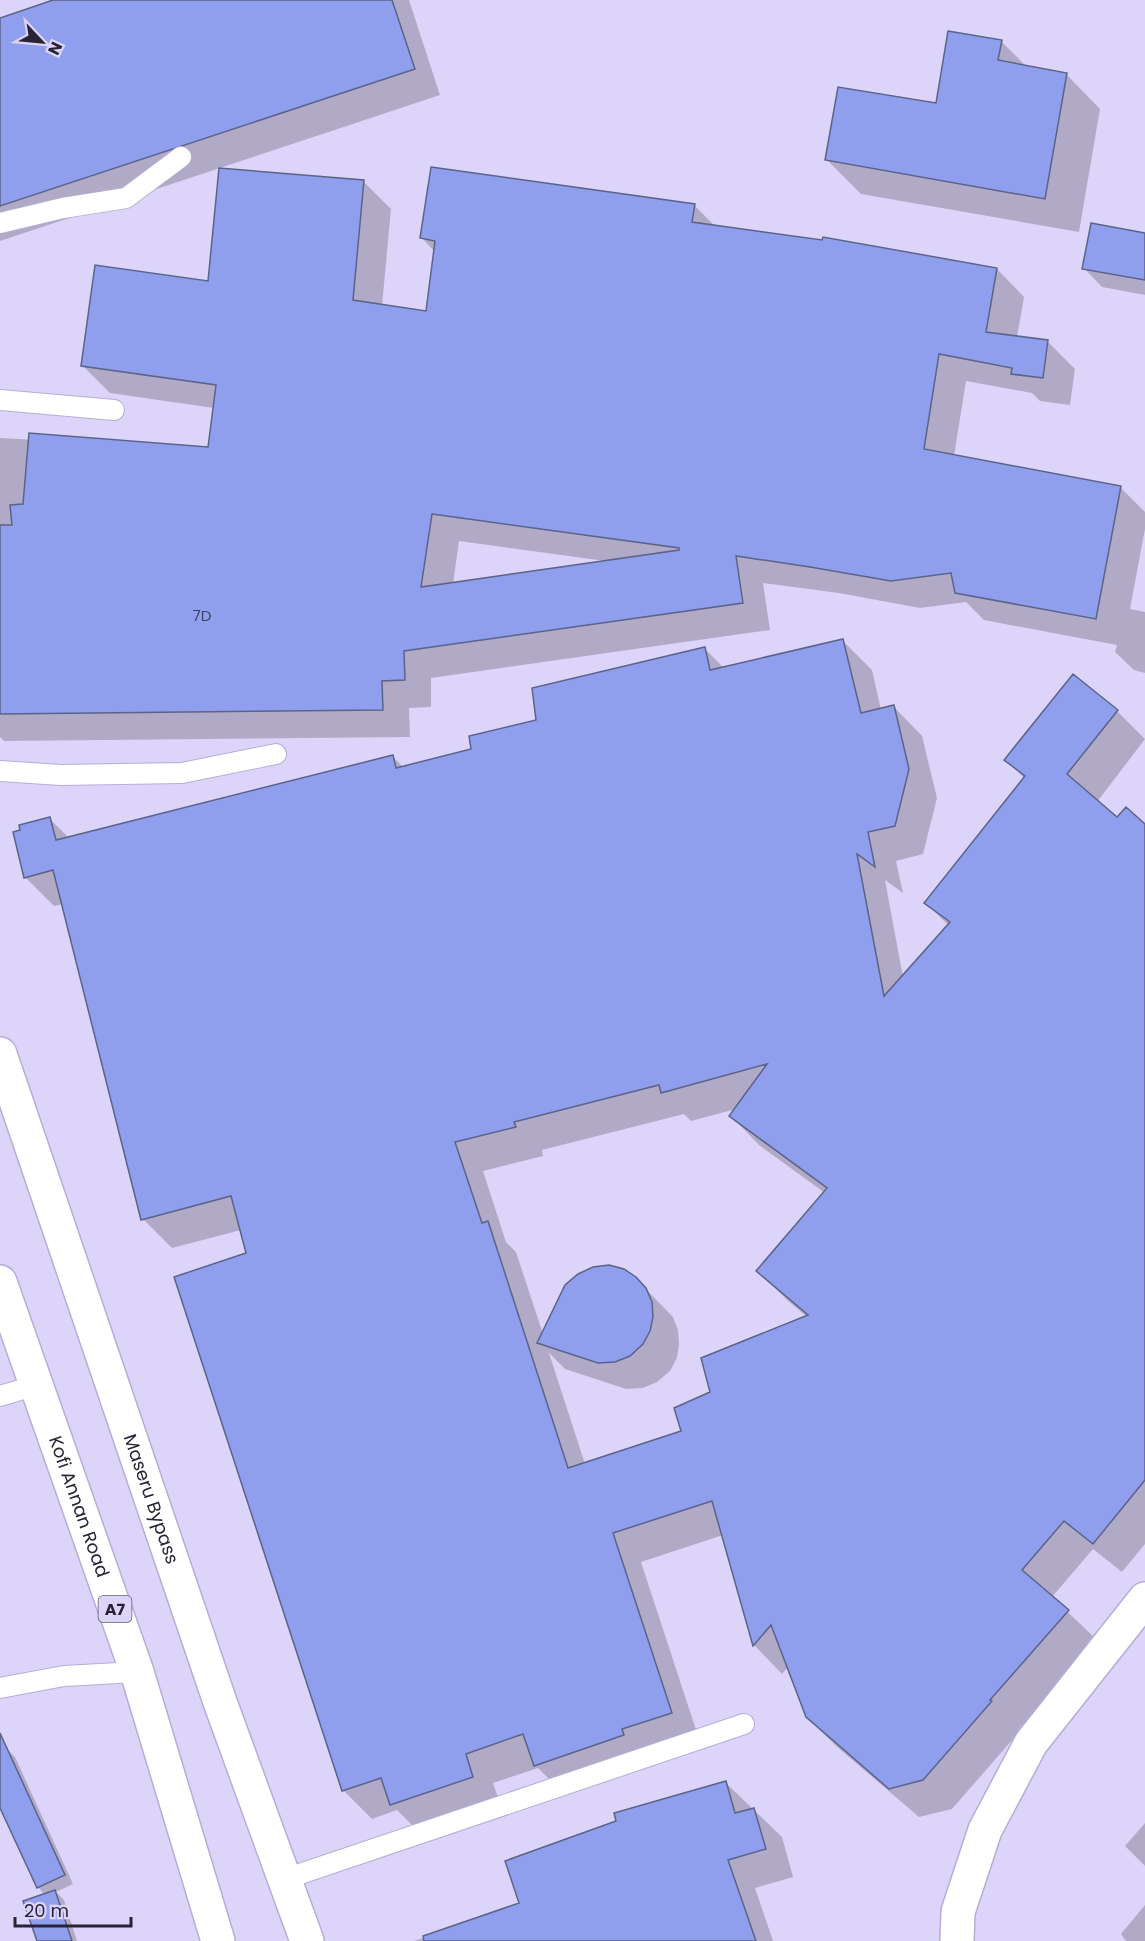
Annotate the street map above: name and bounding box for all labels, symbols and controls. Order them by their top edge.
north arrow [12,12,72,72]
text: N [42,38,68,59]
house number: 7D [193,605,211,626]
street label: Maseru Bypass [118,1431,185,1567]
street label: Kofi Annan Road [43,1432,116,1580]
road number: A7 [98,1596,132,1622]
scale bar [15,1890,130,1928]
text: 20 m [24,1898,69,1923]

